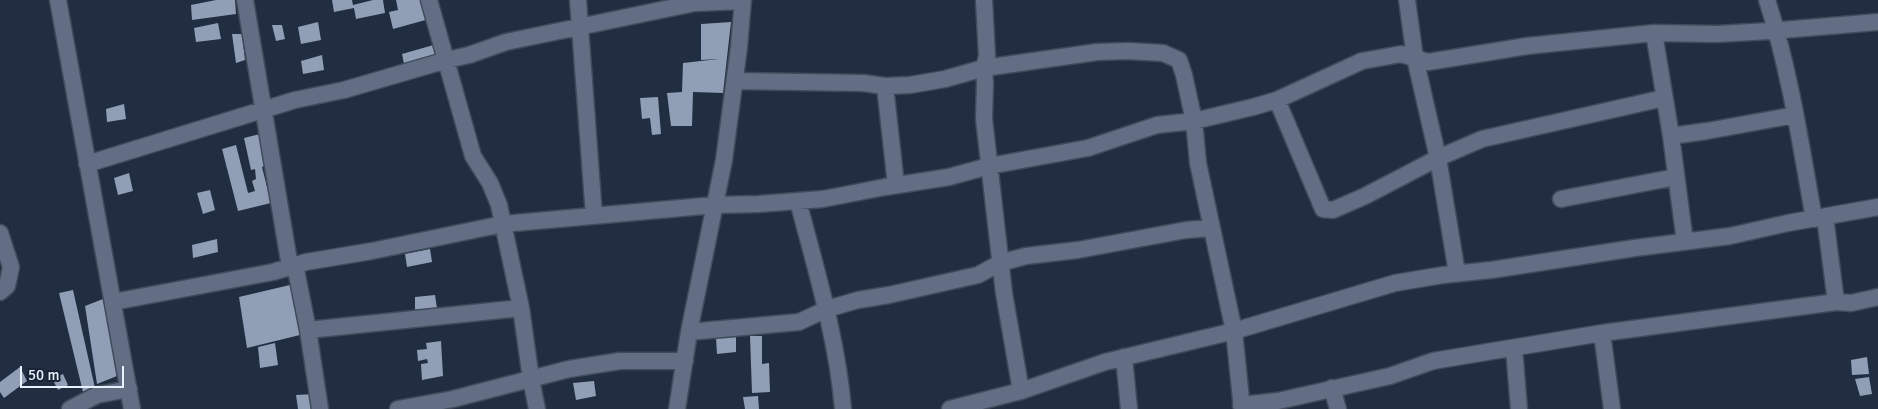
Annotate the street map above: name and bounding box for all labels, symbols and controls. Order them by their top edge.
scale bar [22,356,126,388]
text: 50 m [28,366,59,384]

